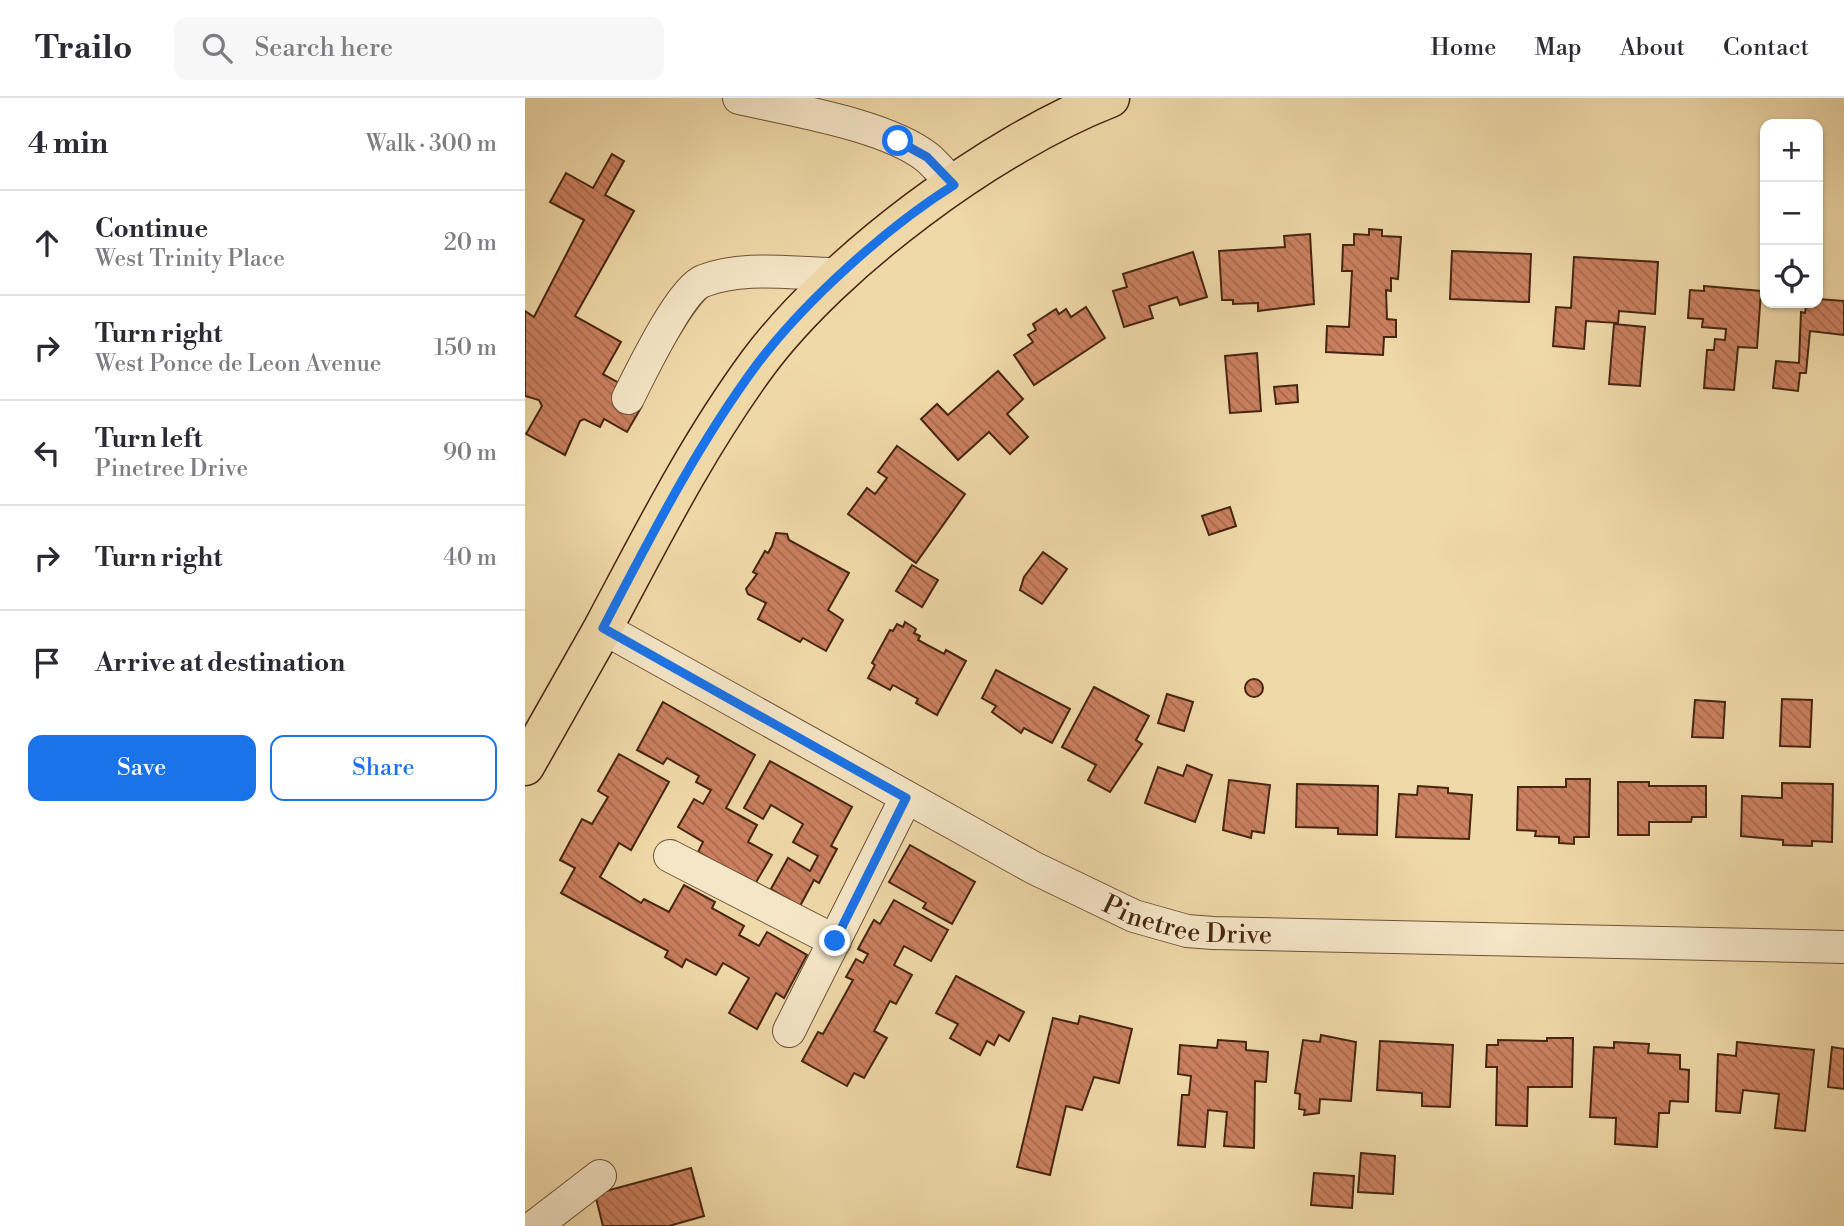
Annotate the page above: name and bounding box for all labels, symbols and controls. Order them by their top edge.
search box [174,17,664,80]
text: Trailo [35,28,132,69]
icon: search [198,29,236,67]
text: Search here [254,32,393,64]
text: Home [1431,33,1496,63]
text: Map [1534,33,1582,63]
text: About [1620,33,1685,63]
text: Contact [1723,33,1809,63]
map controls [1760,119,1823,308]
button: + [1760,119,1823,182]
text: 4 min [28,125,108,163]
route start [882,125,913,156]
text: Walk · 300 m [366,130,497,158]
button: − [1760,182,1823,245]
text: Continue [95,213,208,245]
icon: ahead [28,224,66,262]
text: 20 m [444,229,497,257]
text: West Trinity Place [95,245,285,273]
button: locate [1760,245,1823,308]
text: Turn right [95,318,223,350]
icon: right [28,329,66,367]
text: 150 m [434,334,497,362]
text: West Ponce de Leon Avenue [95,350,381,378]
text: Turn left [95,423,203,455]
icon: left [28,434,66,472]
text: 90 m [443,439,497,467]
text: Pinetree Drive [95,455,248,483]
icon: right [28,539,66,577]
text: Turn right [95,542,223,574]
text: 40 m [443,544,497,572]
icon: arrive [28,644,66,682]
text: Arrive at destination [95,647,345,679]
button: Save [28,735,256,801]
button: Share [270,735,497,801]
street label: Pinetree Drive [1097,888,1273,951]
route end [819,925,850,956]

